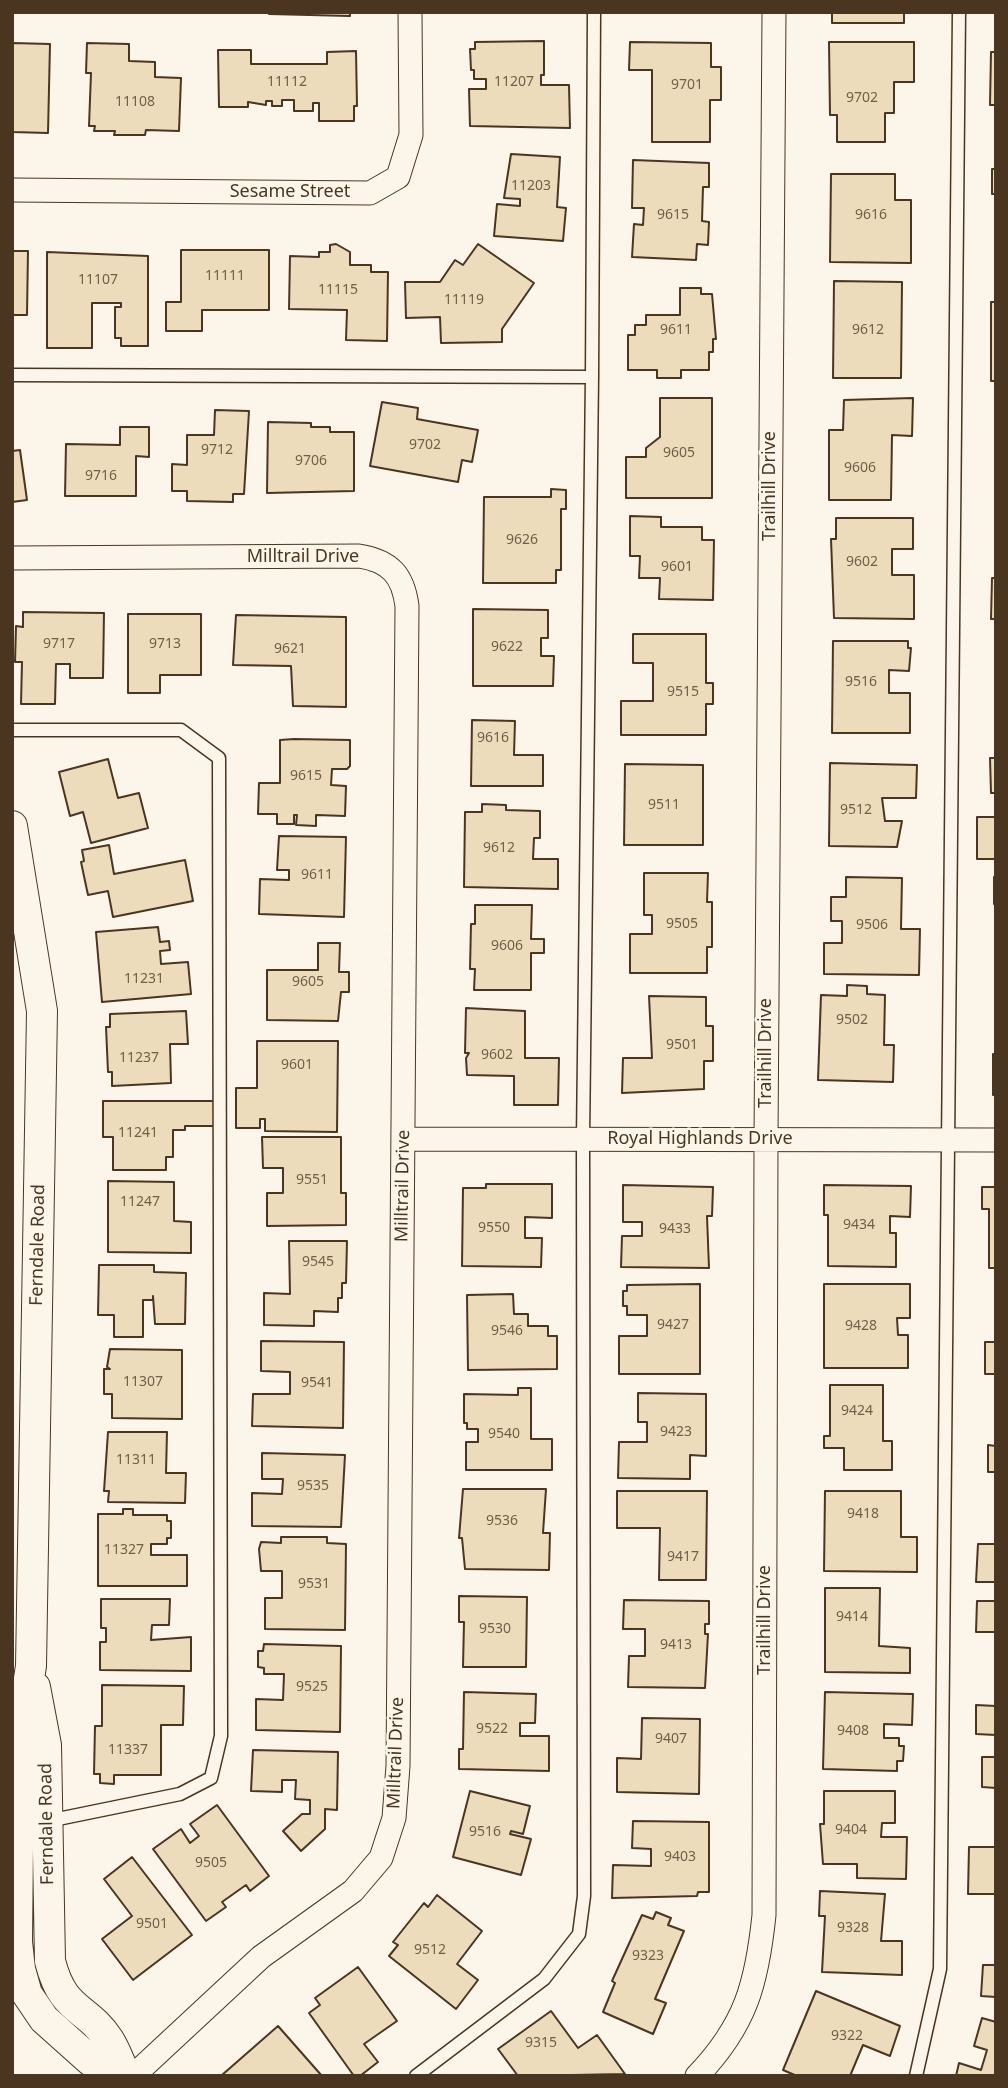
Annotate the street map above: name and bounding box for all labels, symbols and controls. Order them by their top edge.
house number: 11112 [267,74,307,90]
house number: 11207 [494,74,534,90]
house number: 9701 [671,77,703,93]
house number: 9702 [846,90,878,106]
house number: 11108 [115,94,155,110]
house number: 11203 [511,178,551,194]
street label: Sesame Street [230,181,350,203]
house number: 9615 [657,207,689,223]
house number: 9616 [855,207,887,223]
house number: 11111 [205,268,245,284]
house number: 11107 [78,272,118,288]
house number: 11115 [318,282,358,298]
house number: 11119 [444,292,484,308]
house number: 9611 [660,322,692,338]
house number: 9612 [852,322,884,338]
street label: Trailhill Drive [759,431,781,541]
house number: 9702 [409,437,441,453]
house number: 9712 [201,442,233,458]
house number: 9605 [663,445,695,461]
house number: 9706 [295,453,327,469]
house number: 9606 [844,460,876,476]
house number: 9716 [85,468,117,484]
house number: 9626 [506,532,538,548]
street label: Milltrail Drive [247,546,359,568]
house number: 9602 [846,554,878,570]
house number: 9601 [661,559,693,575]
house number: 9717 [43,636,75,652]
house number: 9713 [149,636,181,652]
house number: 9622 [491,639,523,655]
house number: 9621 [274,641,306,657]
house number: 9516 [845,674,877,690]
house number: 9515 [667,684,699,700]
house number: 9616 [477,730,509,746]
house number: 9615 [290,768,322,784]
house number: 9511 [648,797,680,813]
house number: 9512 [840,802,872,818]
house number: 9612 [483,840,515,856]
house number: 9611 [301,867,333,883]
house number: 9505 [666,916,698,932]
house number: 9506 [856,917,888,933]
house number: 9606 [491,938,523,954]
house number: 11231 [124,971,164,987]
house number: 9605 [292,974,324,990]
street label: Trailhill Drive [755,998,777,1108]
house number: 9502 [836,1012,868,1028]
house number: 9501 [666,1037,698,1053]
house number: 9602 [481,1047,513,1063]
house number: 11237 [119,1050,159,1066]
house number: 9601 [281,1057,313,1073]
house number: 11241 [118,1125,158,1141]
street label: Royal Highlands Drive [607,1128,793,1150]
street label: Milltrail Drive [391,1130,415,1242]
house number: 9551 [296,1172,328,1188]
street label: Ferndale Road [26,1184,50,1306]
house number: 11247 [120,1194,160,1210]
house number: 9434 [843,1217,875,1233]
house number: 9550 [478,1220,510,1236]
house number: 9433 [659,1221,691,1237]
house number: 9545 [302,1254,334,1270]
house number: 9427 [657,1317,689,1333]
house number: 9428 [845,1318,877,1334]
house number: 9546 [491,1323,523,1339]
house number: 11307 [123,1374,163,1390]
house number: 9541 [301,1375,333,1391]
house number: 9424 [841,1403,873,1419]
house number: 9423 [660,1424,692,1440]
house number: 9540 [488,1426,520,1442]
house number: 11311 [116,1452,156,1468]
house number: 9535 [297,1478,329,1494]
house number: 9418 [847,1506,879,1522]
house number: 9536 [486,1513,518,1529]
house number: 11327 [104,1542,144,1558]
house number: 9417 [667,1549,699,1565]
street label: Trailhill Drive [754,1565,776,1675]
house number: 9531 [298,1576,330,1592]
house number: 9414 [836,1609,868,1625]
house number: 9530 [479,1621,511,1637]
house number: 9413 [660,1637,692,1653]
house number: 9525 [296,1679,328,1695]
street label: Milltrail Drive [383,1696,409,1810]
house number: 9522 [476,1721,508,1737]
house number: 9408 [837,1723,869,1739]
house number: 9407 [655,1731,687,1747]
house number: 11337 [108,1742,148,1758]
street label: Ferndale Road [35,1763,59,1885]
house number: 9404 [835,1822,867,1838]
house number: 9516 [469,1824,501,1840]
house number: 9403 [664,1849,696,1865]
house number: 9505 [195,1855,227,1871]
house number: 9501 [136,1916,168,1932]
house number: 9328 [837,1920,869,1936]
house number: 9512 [414,1942,446,1958]
house number: 9323 [632,1948,664,1964]
house number: 9322 [831,2028,863,2044]
house number: 9315 [525,2035,557,2051]

